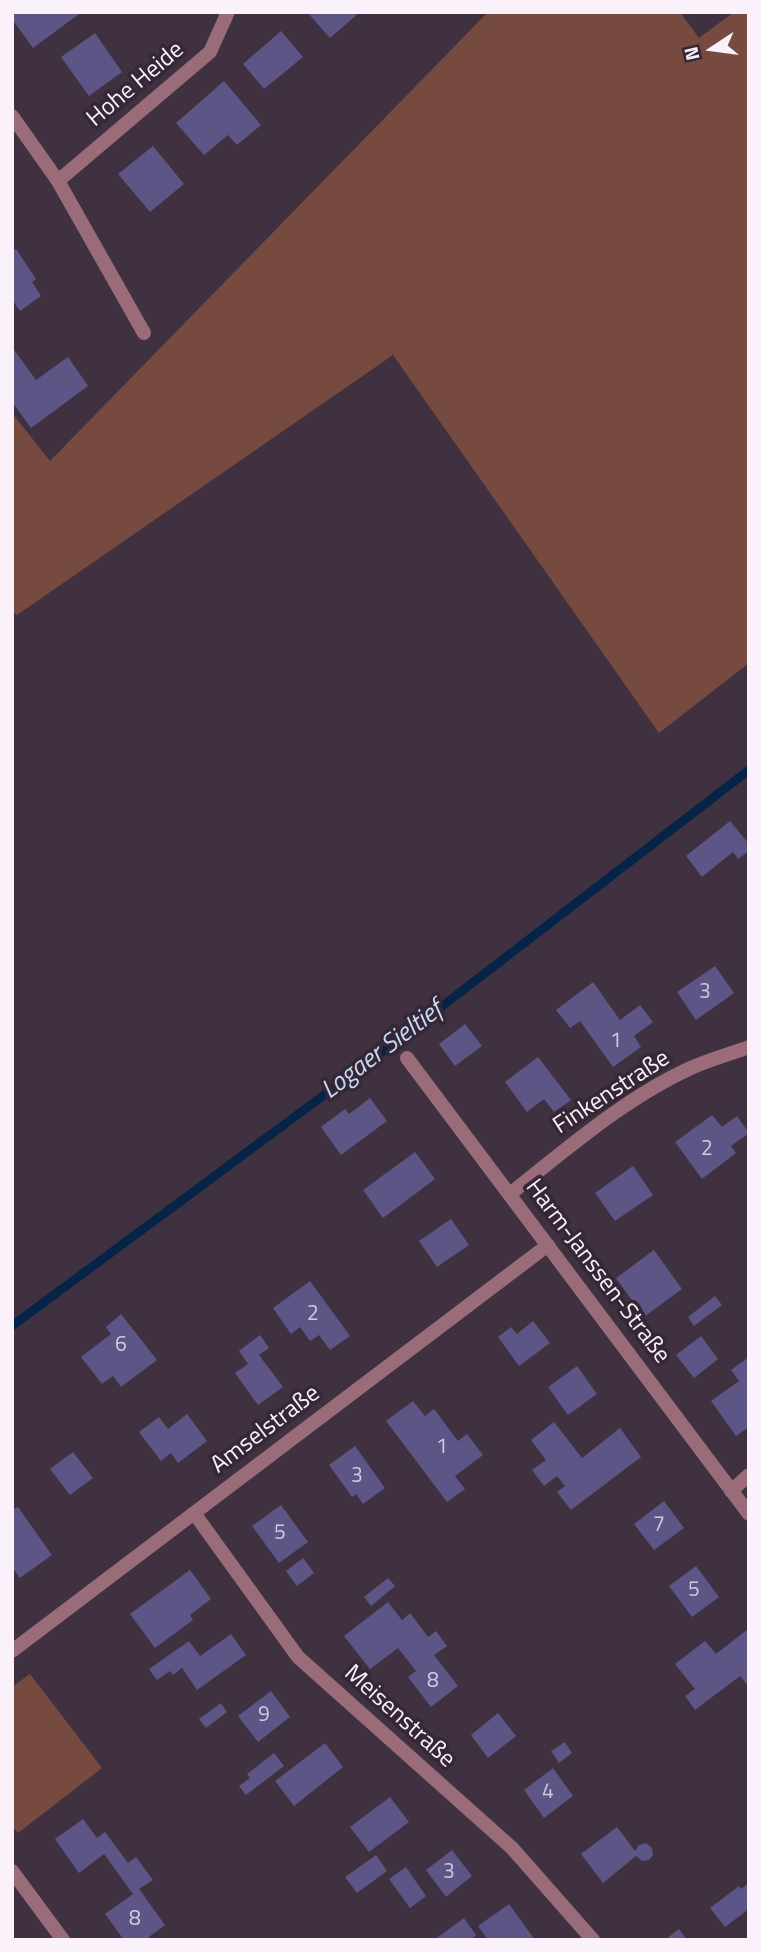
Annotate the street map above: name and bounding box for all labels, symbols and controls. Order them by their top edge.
north arrow [677,14,747,84]
street label: Hohe Heide [82,36,190,134]
text: N [675,44,707,64]
house number: 3 [699,980,711,1006]
water label: Logaer Sieltief [316,995,450,1107]
house number: 1 [610,1029,622,1055]
street label: Finkenstraße [548,1045,676,1141]
house number: 2 [701,1137,713,1163]
street label: Harm-Janssen-Straße [518,1174,676,1370]
house number: 2 [307,1302,319,1328]
house number: 6 [115,1333,127,1359]
street label: Amselstraße [206,1380,326,1480]
house number: 1 [436,1435,448,1461]
house number: 3 [351,1464,363,1490]
house number: 7 [653,1513,665,1539]
house number: 5 [274,1521,286,1547]
house number: 5 [688,1578,700,1604]
street label: Meisenstraße [338,1660,460,1774]
house number: 8 [427,1669,439,1695]
house number: 9 [258,1703,270,1729]
house number: 4 [542,1780,554,1806]
house number: 3 [443,1860,455,1886]
house number: 8 [129,1907,141,1933]

